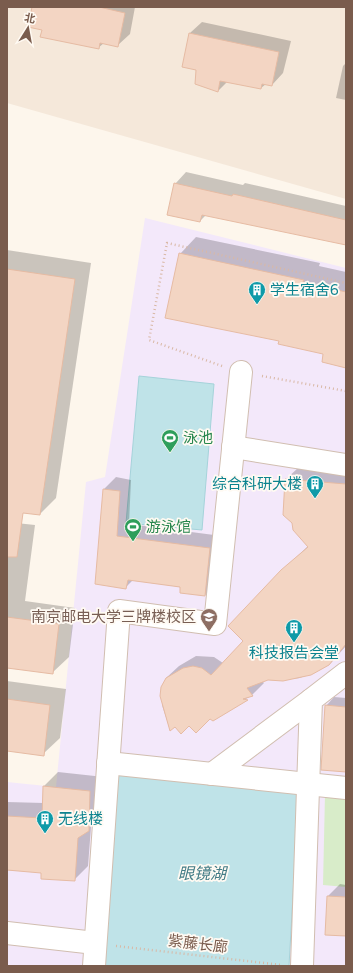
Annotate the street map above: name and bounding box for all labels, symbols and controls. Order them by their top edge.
north arrow [8,8,48,48]
text: 北 [23,11,36,26]
building icon: 学生宿舍6 [247,280,267,305]
place label: 学生宿舍6 [270,281,339,299]
sports icon: 泳池 [160,428,180,453]
place label: 泳池 [183,429,213,447]
building icon: 综合科研大楼 [305,474,325,499]
place label: 综合科研大楼 [212,475,302,493]
sports icon: 游泳馆 [123,517,143,542]
place label: 游泳馆 [146,518,191,536]
school or university icon: 南京邮电大学三牌楼校区 [199,607,219,632]
place label: 南京邮电大学三牌楼校区 [31,608,196,626]
building icon: 科技报告会堂 [284,618,304,643]
place label: 科技报告会堂 [249,644,339,662]
building icon: 无线楼 [35,809,55,834]
place label: 无线楼 [58,810,103,828]
water label: 眼镜湖 [178,864,229,883]
street label: 紫藤长廊 [167,931,229,957]

